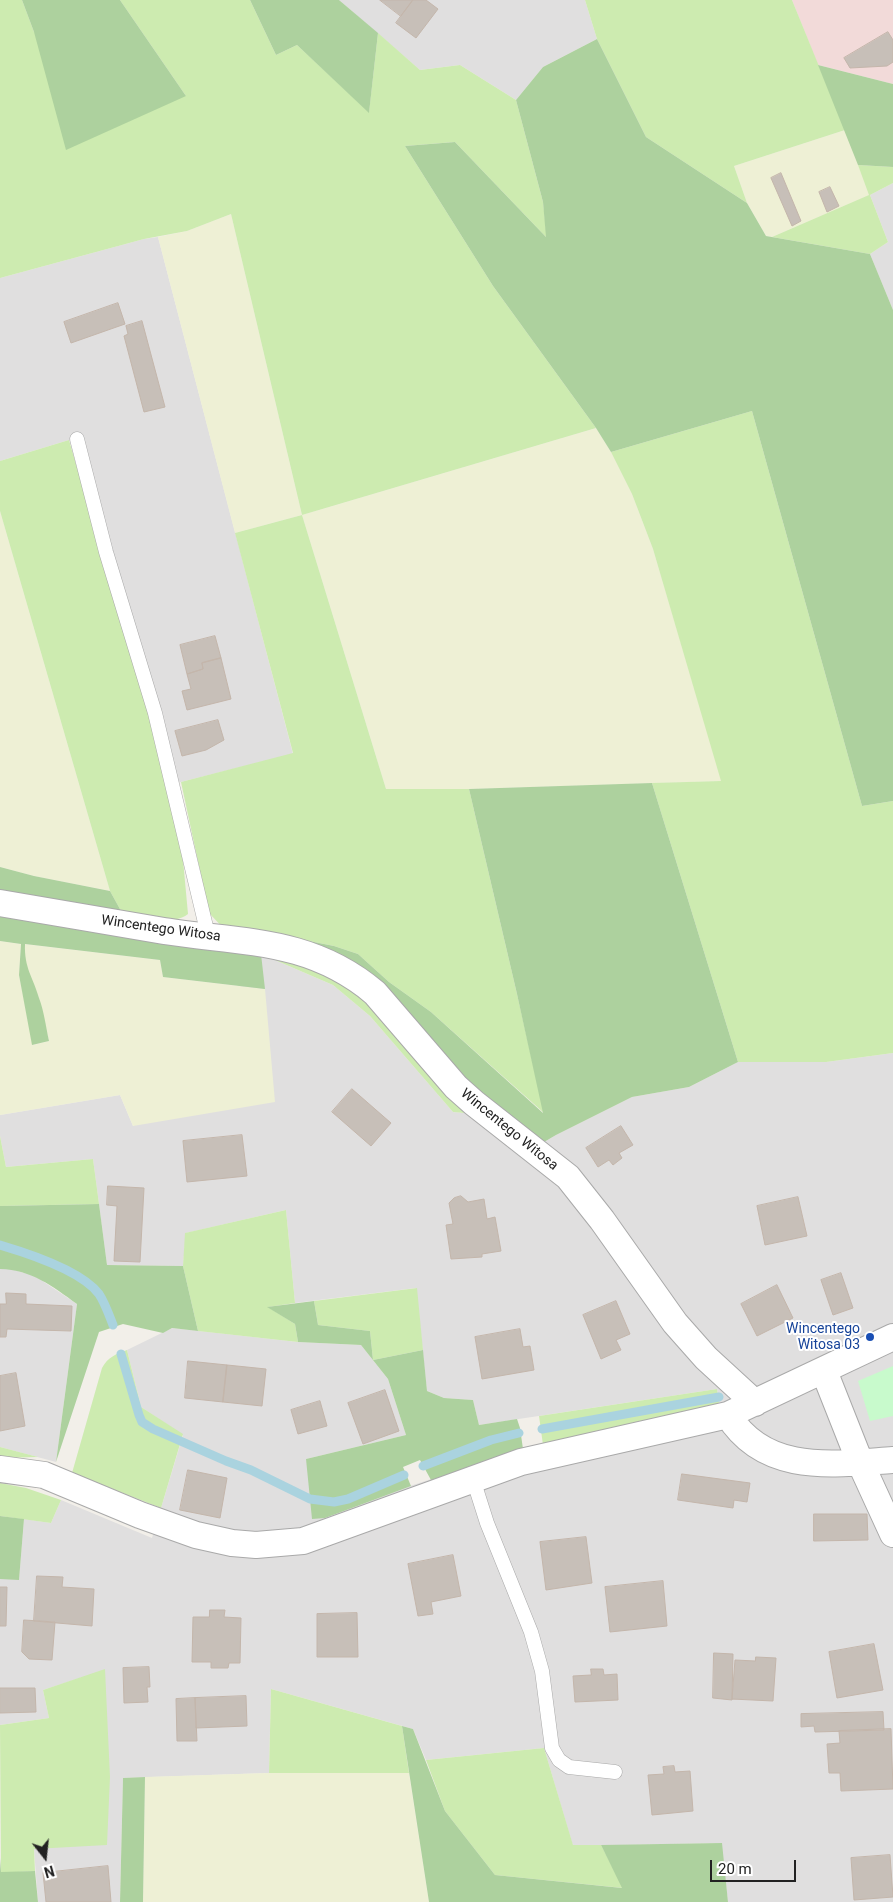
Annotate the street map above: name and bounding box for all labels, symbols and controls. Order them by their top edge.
street label: Wincentego Witosa [100,912,222,946]
street label: Wincentego Witosa [457,1086,561,1174]
place label: Wincentego Witosa 03 [786,1321,860,1354]
marker: Wincentego Witosa 03 [864,1331,876,1343]
north arrow [20,1832,70,1882]
scale bar [713,1850,799,1882]
text: 20 m [718,1860,752,1878]
text: N [42,1862,56,1880]

